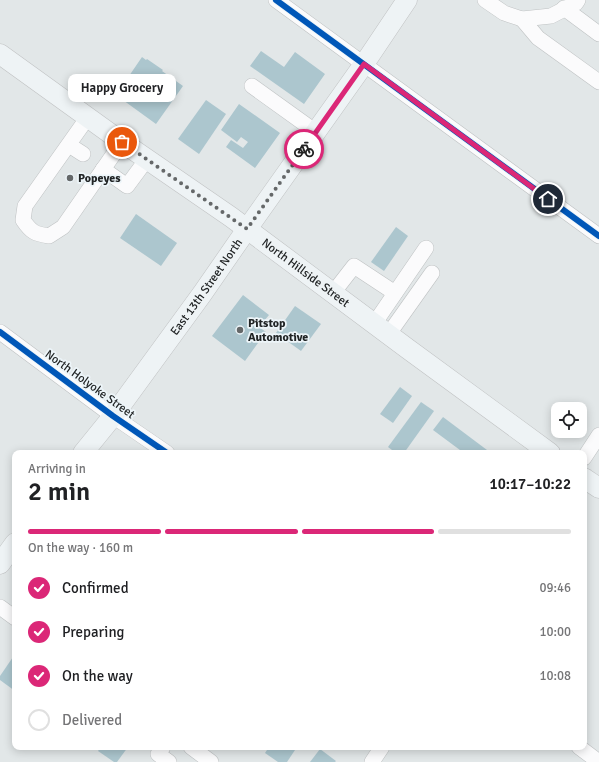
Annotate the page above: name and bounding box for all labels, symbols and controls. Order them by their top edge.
callout: Happy Grocery [68,74,176,102]
text: Happy Grocery [81,80,163,96]
pin [105,125,139,159]
courier [284,129,324,169]
icon: bag [111,131,133,153]
icon: bike [293,138,315,160]
place label: Popeyes [78,171,121,186]
marker: Popeyes [65,173,75,183]
pin [531,182,565,216]
icon: home [537,188,559,210]
street label: East 13th Street North [167,236,246,338]
street label: North Hillside Street [259,236,352,311]
place label: Pitstop Automotive [248,316,308,345]
marker: Pitstop Automotive [235,325,245,335]
street label: North Holyoke Street [42,347,138,422]
map controls [551,402,587,438]
button: locate [551,402,587,438]
text: Arriving in [28,461,86,477]
text: 10:17–10:22 [490,475,571,493]
text: 2 min [28,476,90,508]
text: On the way · 160 m [28,540,133,556]
icon: check [28,577,50,599]
text: Confirmed [62,579,129,597]
text: 09:46 [539,580,571,596]
icon: check [28,621,50,643]
text: Preparing [62,623,125,641]
text: 10:00 [539,624,571,640]
icon: check [28,665,50,687]
text: On the way [62,667,133,685]
text: 10:08 [539,668,571,684]
text: Delivered [62,711,122,729]

